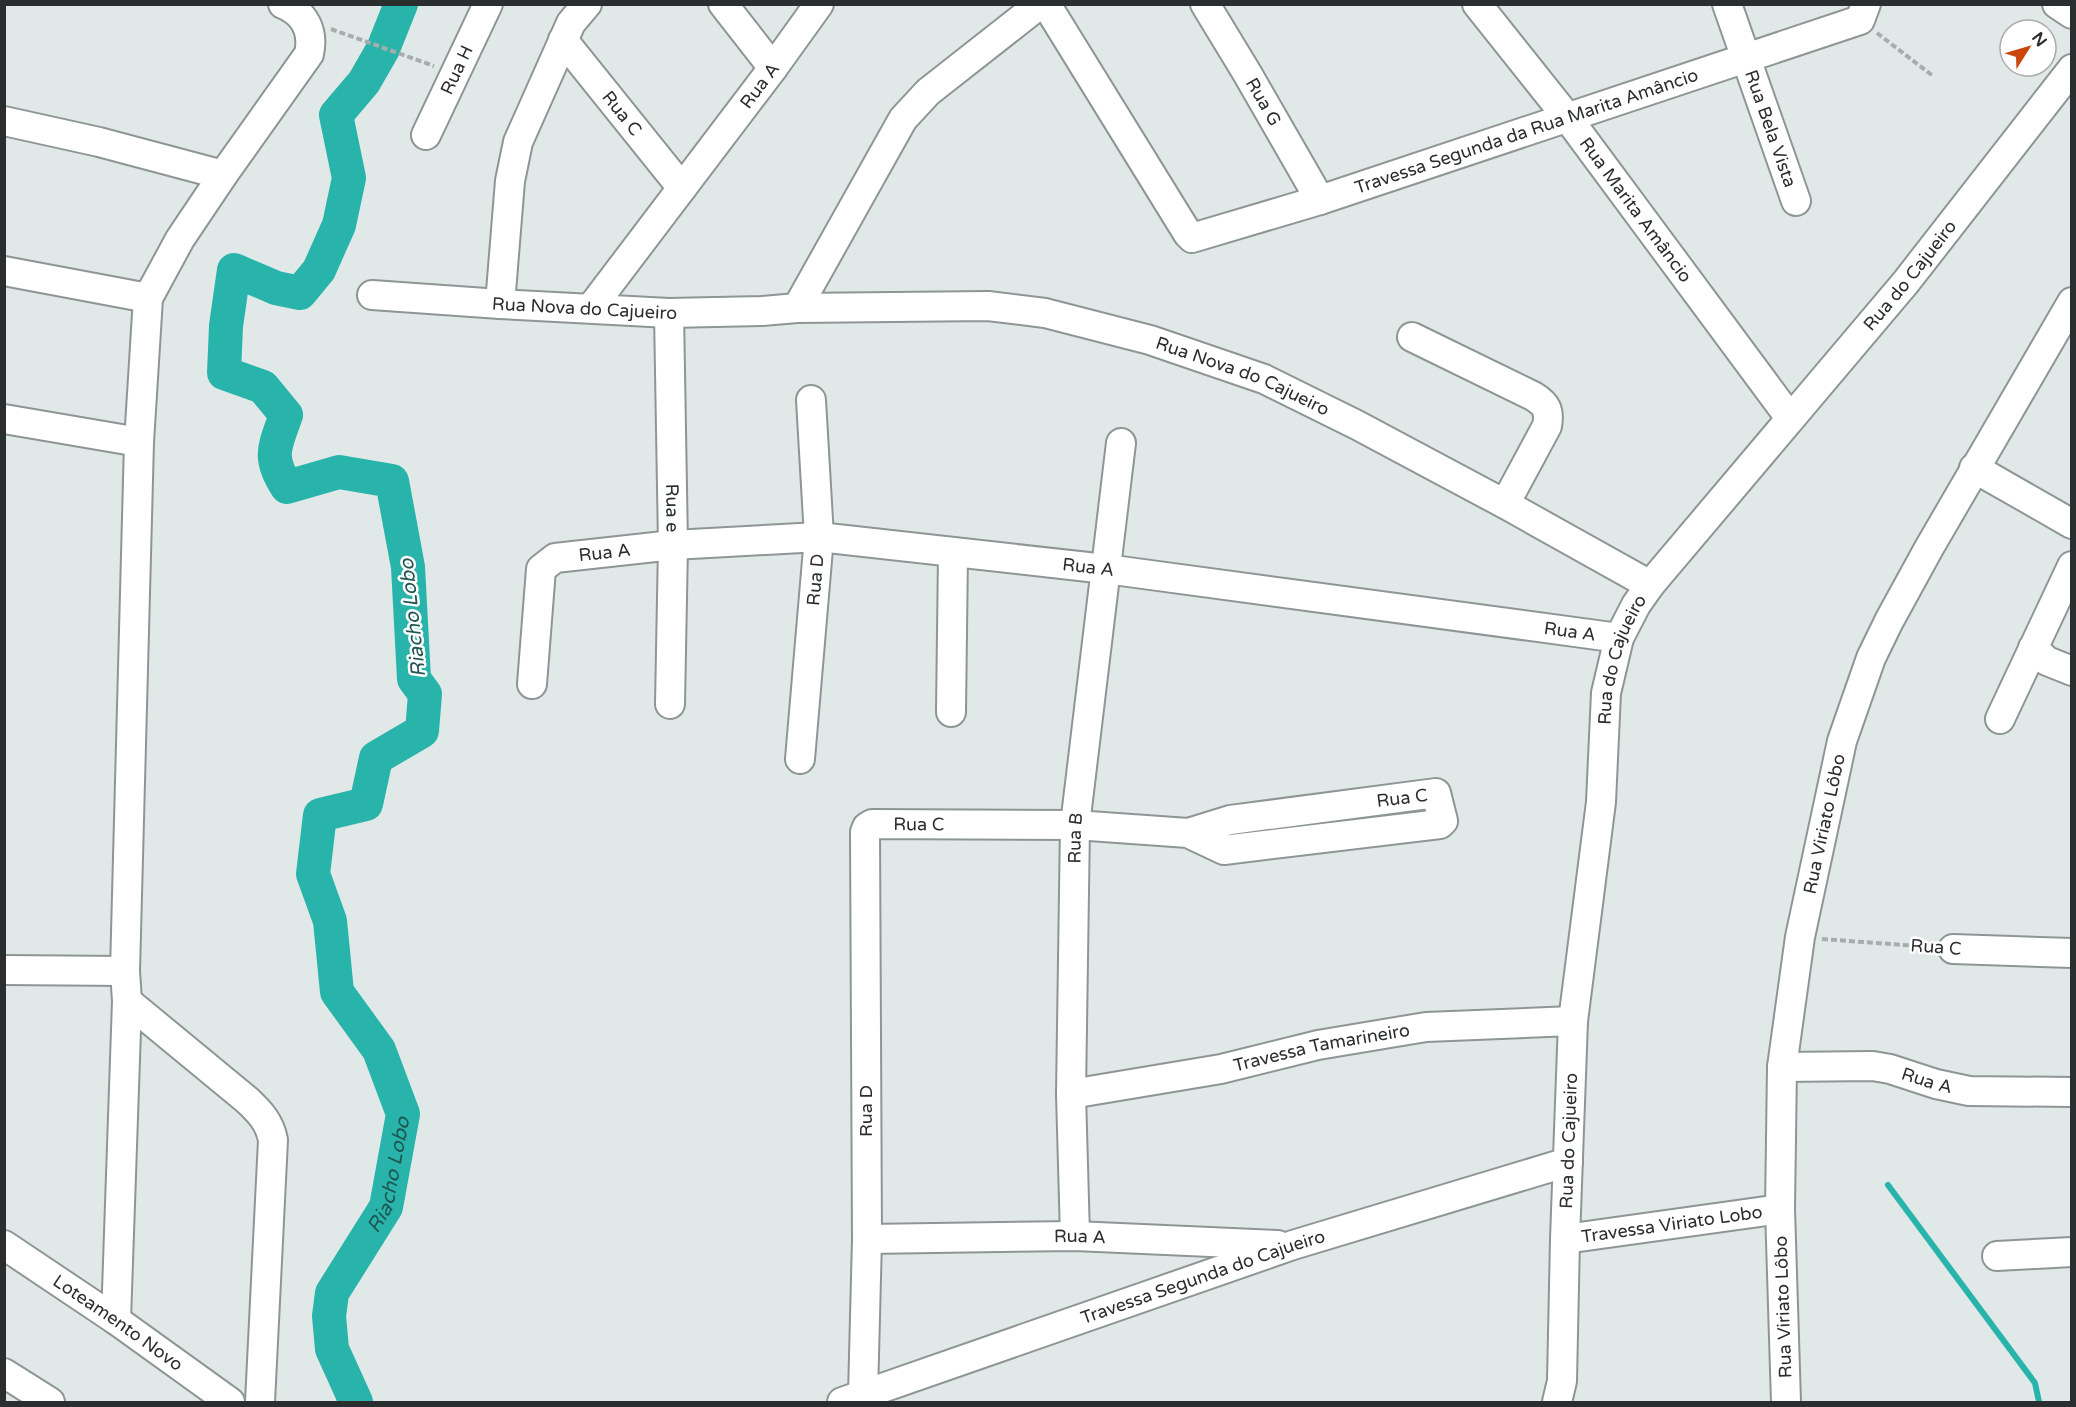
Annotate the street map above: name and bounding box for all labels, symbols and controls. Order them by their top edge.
north arrow [1998,18,2058,78]
text: N [2027,28,2051,51]
street label: Rua H [436,42,478,98]
street label: Rua A [735,58,784,113]
street label: Travessa Segunda da Rua Marita Amâncio [1352,64,1701,199]
street label: Rua Bela Vista [1740,67,1801,190]
street label: Rua G [1241,74,1286,130]
street label: Rua C [597,86,646,140]
street label: Rua Marita Amâncio [1575,133,1697,287]
street label: Rua do Cajueiro [1859,216,1961,335]
street label: Rua Nova do Cajueiro [491,292,677,324]
street label: Rua Nova do Cajueiro [1153,332,1333,421]
street label: Rua e [661,483,684,533]
street label: Rua A [577,539,632,566]
street label: Rua D [802,553,829,607]
street label: Rua A [1061,553,1116,581]
water label: Riacho Lobo [395,557,431,678]
street label: Rua do Cajueiro [1594,590,1651,725]
street label: Rua A [1543,617,1597,646]
street label: Rua Viriato Lôbo [1799,752,1850,896]
street label: Rua C [1375,784,1429,812]
street label: Rua B [1063,811,1087,864]
street label: Rua C [893,813,944,835]
street label: Rua C [1910,934,1962,960]
street label: Travessa Tamarineiro [1231,1019,1411,1077]
street label: Rua A [1899,1062,1954,1098]
street label: Rua do Cajueiro [1555,1072,1582,1209]
street label: Rua D [855,1085,877,1137]
water label: Riacho Lobo [362,1114,415,1237]
street label: Travessa Viriato Lobo [1580,1201,1764,1248]
street label: Rua A [1054,1225,1106,1248]
street label: Travessa Segunda do Cajueiro [1078,1225,1328,1329]
street label: Rua Viriato Lôbo [1770,1235,1796,1379]
street label: Loteamento Novo [49,1270,187,1376]

